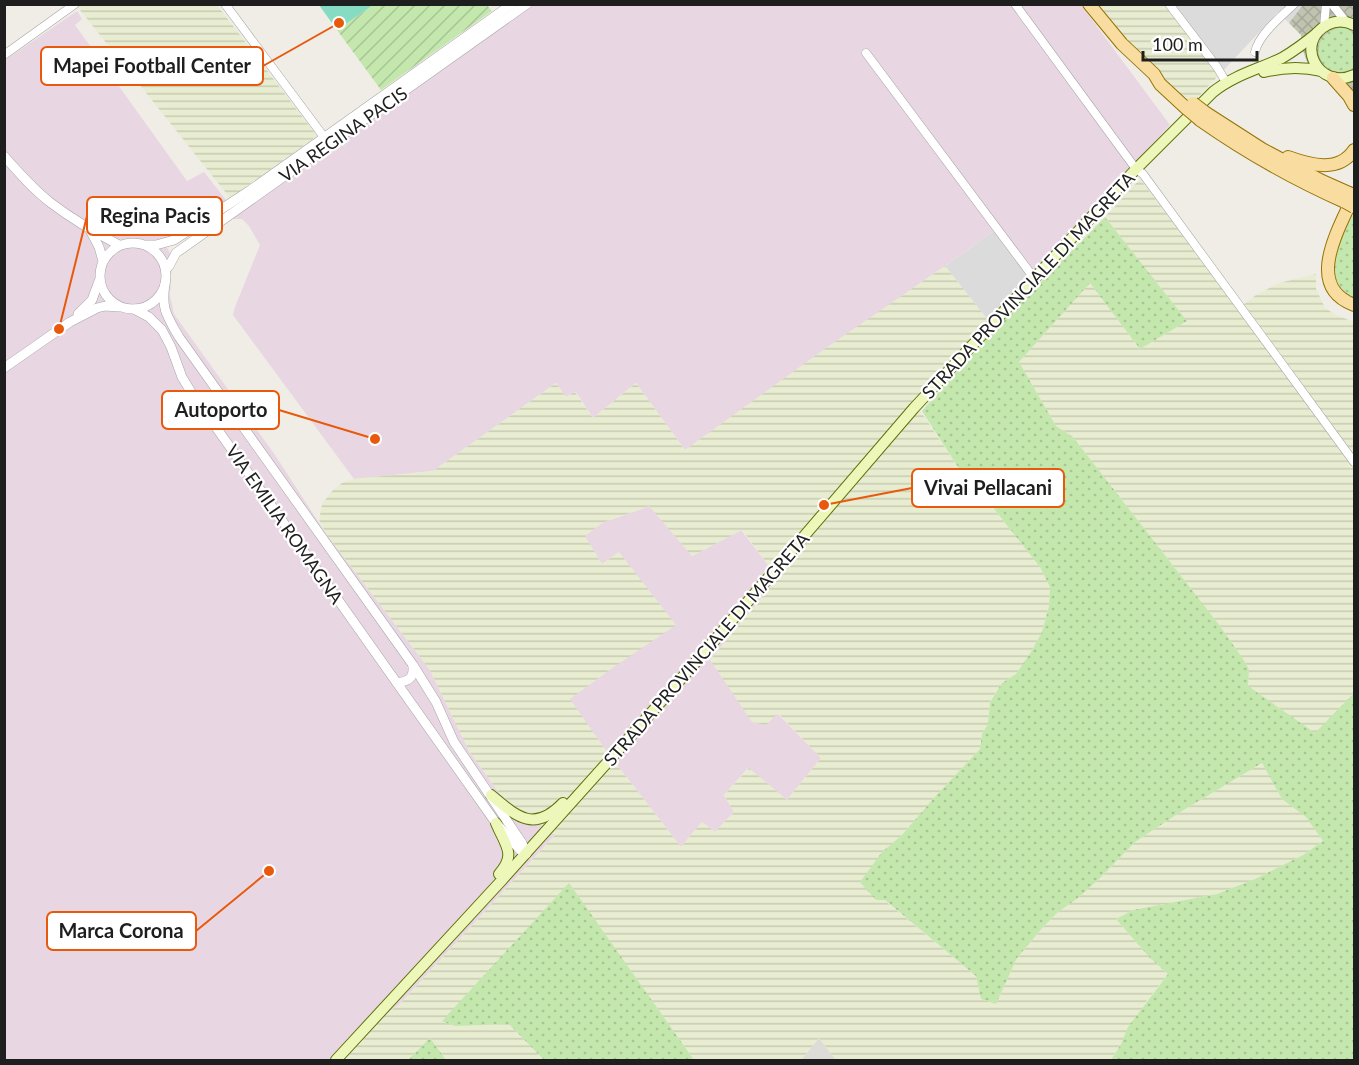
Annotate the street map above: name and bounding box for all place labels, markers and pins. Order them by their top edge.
callout: Mapei Football Center [41,47,263,85]
callout: Regina Pacis [87,197,222,235]
callout: Autoporto [162,391,279,429]
callout: Vivai Pellacani [912,469,1064,507]
callout: Marca Corona [47,912,196,950]

